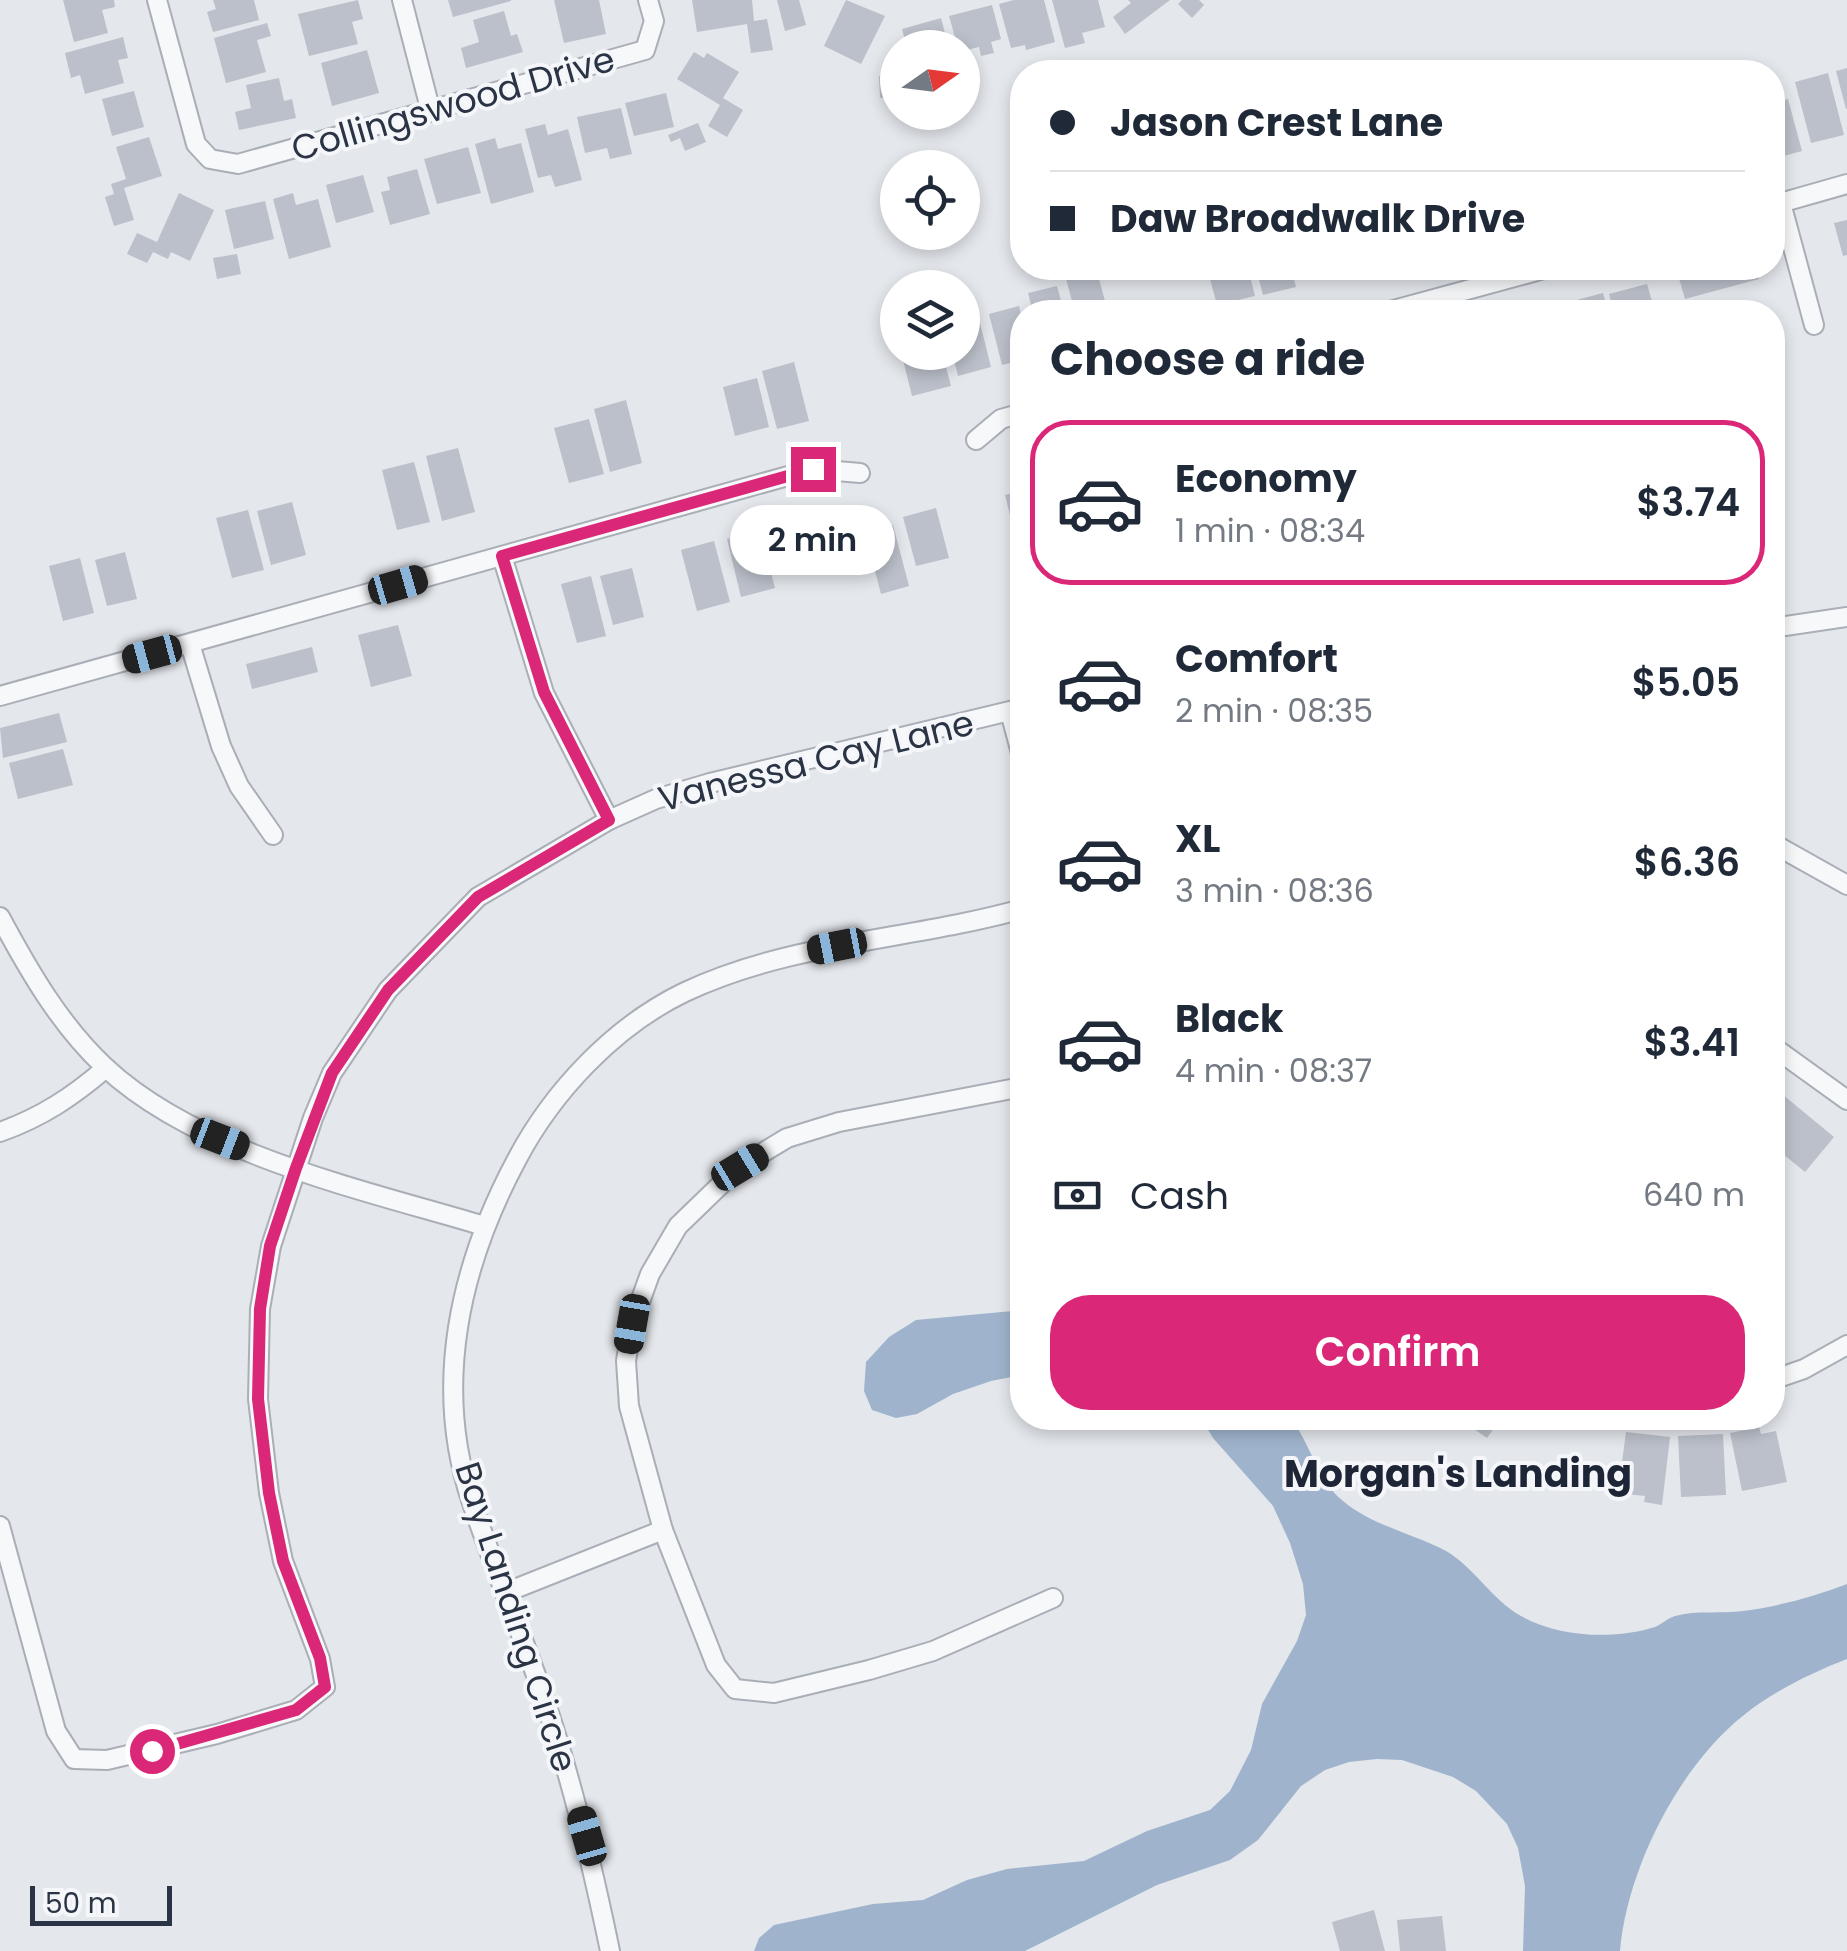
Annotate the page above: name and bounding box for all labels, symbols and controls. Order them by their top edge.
north arrow [880,30,980,130]
map controls [880,30,980,370]
street label: Collingswood Drive [286,34,620,173]
text: Jason Crest Lane [1110,96,1443,149]
button: locate [880,150,980,250]
text: Daw Broadwalk Drive [1110,192,1525,245]
button: layers [880,270,980,370]
text: Choose a ride [1050,328,1365,391]
route end [791,447,836,492]
text: Economy [1175,452,1357,505]
icon: car [1055,458,1145,548]
text: $3.74 [1637,476,1740,529]
callout: 2 min [730,504,896,574]
text: 1 min · 08:34 [1175,508,1365,553]
text: 2 min [768,517,857,562]
car [365,562,431,608]
car [119,632,185,676]
text: Comfort [1175,632,1338,685]
icon: car [1055,638,1145,728]
text: $5.05 [1632,656,1740,709]
text: 2 min · 08:35 [1175,688,1373,733]
street label: Vanessa Cay Lane [653,698,979,823]
text: XL [1175,812,1220,865]
icon: car [1055,818,1145,908]
text: $6.36 [1634,836,1740,889]
text: 3 min · 08:36 [1175,868,1374,913]
car [805,926,869,966]
text: Black [1175,992,1284,1045]
icon: car [1055,998,1145,1088]
text: $3.41 [1644,1016,1740,1069]
text: 4 min · 08:37 [1175,1048,1372,1093]
car [187,1114,253,1164]
car [707,1139,773,1195]
icon: cash [1050,1168,1105,1223]
text: Cash [1130,1169,1229,1222]
text: 640 m [1643,1172,1745,1217]
car [612,1292,652,1356]
button: Confirm [1050,1295,1745,1410]
district label: Morgan's Landing [1284,1447,1632,1500]
street label: Bay Landing Circle [443,1456,590,1778]
route start [130,1729,175,1774]
car [564,1803,610,1869]
scale bar [30,1881,172,1926]
text: 50 m [45,1884,116,1923]

